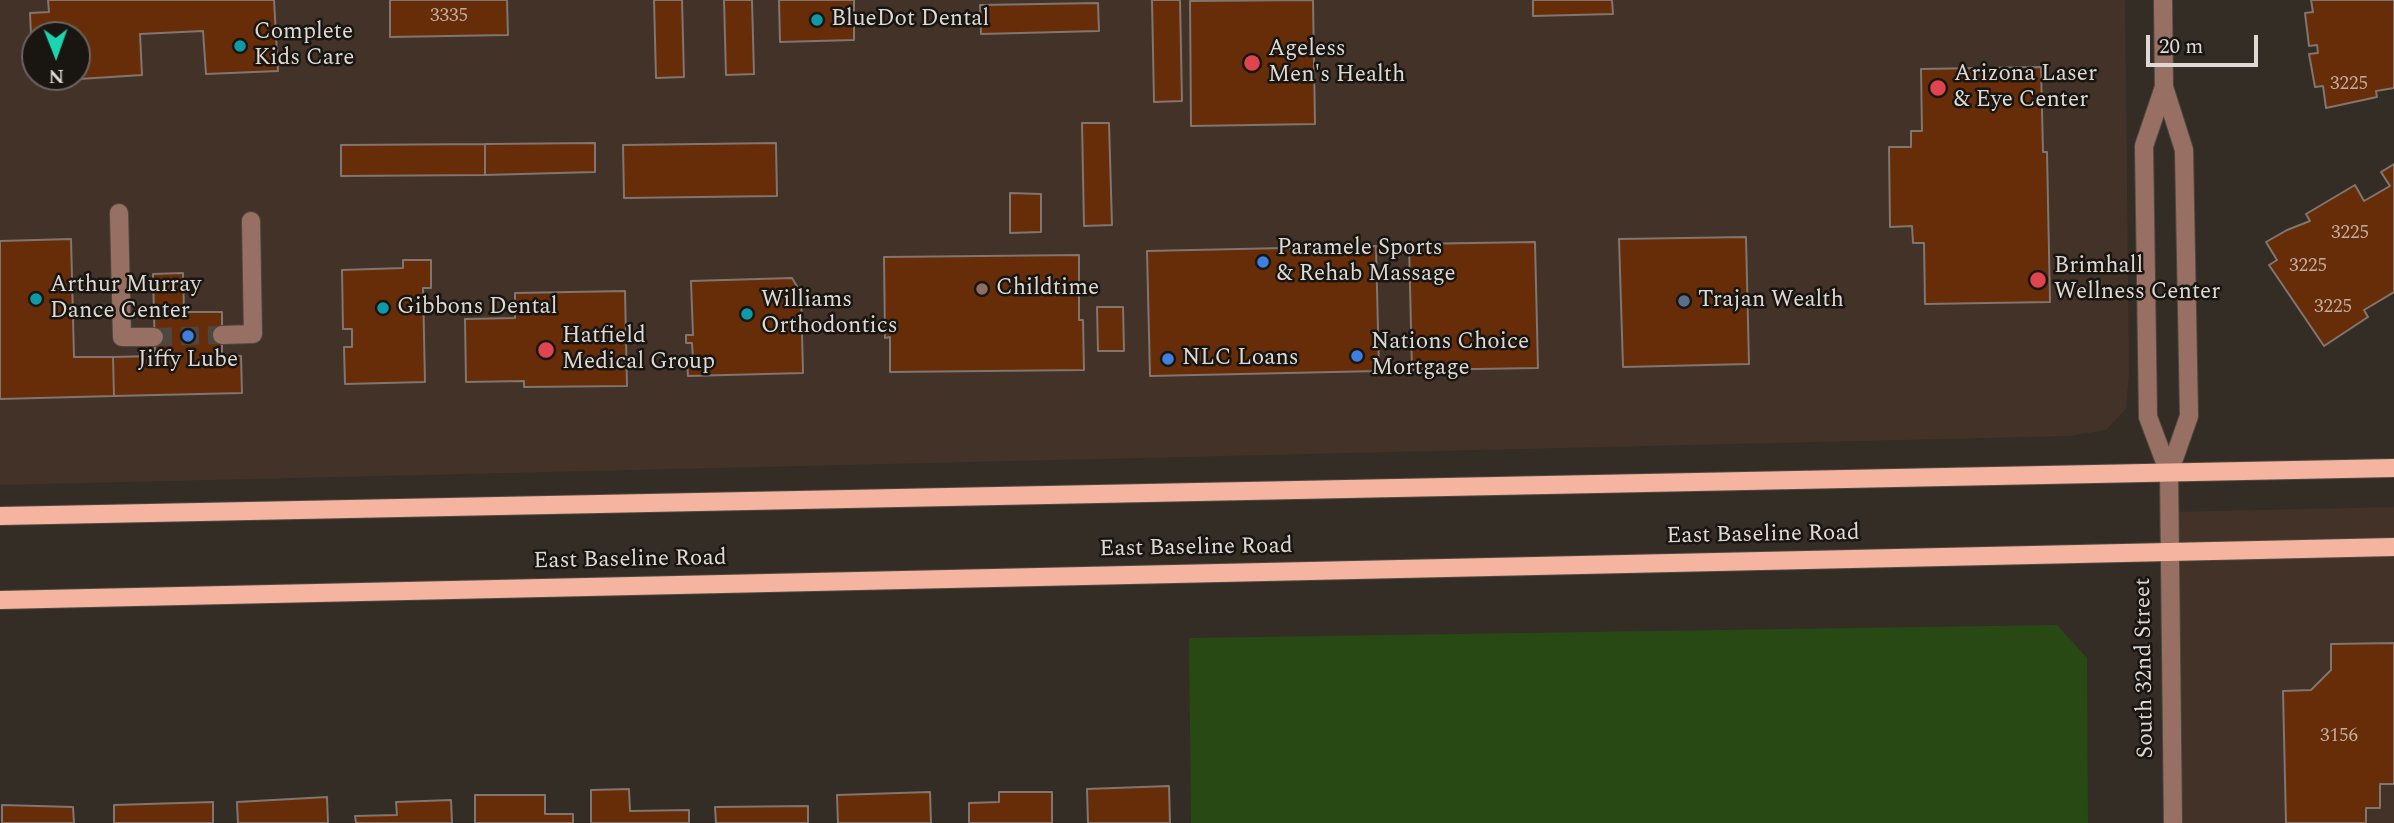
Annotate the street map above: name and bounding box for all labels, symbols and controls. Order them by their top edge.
house number: 3335 [430,6,468,28]
place label: BlueDot Dental [831,6,989,34]
marker: BlueDot Dental [809,12,825,28]
place label: Complete Kids Care [254,19,354,73]
north arrow [21,21,91,91]
scale bar [2149,21,2261,65]
text: 20 m [2159,31,2203,63]
place label: Ageless Men's Health [1268,36,1405,90]
marker: Complete Kids Care [232,38,248,54]
marker: Ageless Men's Health [1242,53,1262,73]
text: N [48,61,64,90]
place label: Arizona Laser & Eye Center [1954,61,2097,115]
house number: 3225 [2330,74,2368,96]
marker: Arizona Laser & Eye Center [1928,78,1948,98]
house number: 3225 [2331,223,2369,245]
place label: Paramele Sports & Rehab Massage [1277,235,1456,289]
place label: Brimhall Wellness Center [2054,253,2220,307]
marker: Paramele Sports & Rehab Massage [1255,254,1271,270]
house number: 3225 [2289,256,2327,278]
marker: Brimhall Wellness Center [2028,270,2048,290]
place label: Arthur Murray Dance Center [50,272,201,326]
place label: Childtime [996,275,1099,303]
marker: Childtime [974,281,990,297]
place label: Williams Orthodontics [761,287,898,341]
place label: Trajan Wealth [1698,287,1844,315]
marker: Arthur Murray Dance Center [28,291,44,307]
marker: Trajan Wealth [1676,293,1692,309]
place label: Gibbons Dental [397,294,557,322]
house number: 3225 [2314,297,2352,319]
marker: Gibbons Dental [375,300,391,316]
marker: Williams Orthodontics [739,306,755,322]
place label: Hatfield Medical Group [562,323,715,377]
marker: Jiffy Lube [180,328,196,344]
place label: Nations Choice Mortgage [1371,329,1529,383]
marker: Hatfield Medical Group [536,340,556,360]
place label: NLC Loans [1182,345,1299,373]
place label: Jiffy Lube [138,347,238,375]
marker: Nations Choice Mortgage [1349,348,1365,364]
marker: NLC Loans [1160,351,1176,367]
street label: East Baseline Road [1666,521,1860,551]
street label: East Baseline Road [1099,534,1293,564]
street label: East Baseline Road [533,546,727,576]
street label: South 32nd Street [2131,577,2161,759]
house number: 3156 [2320,726,2358,748]

